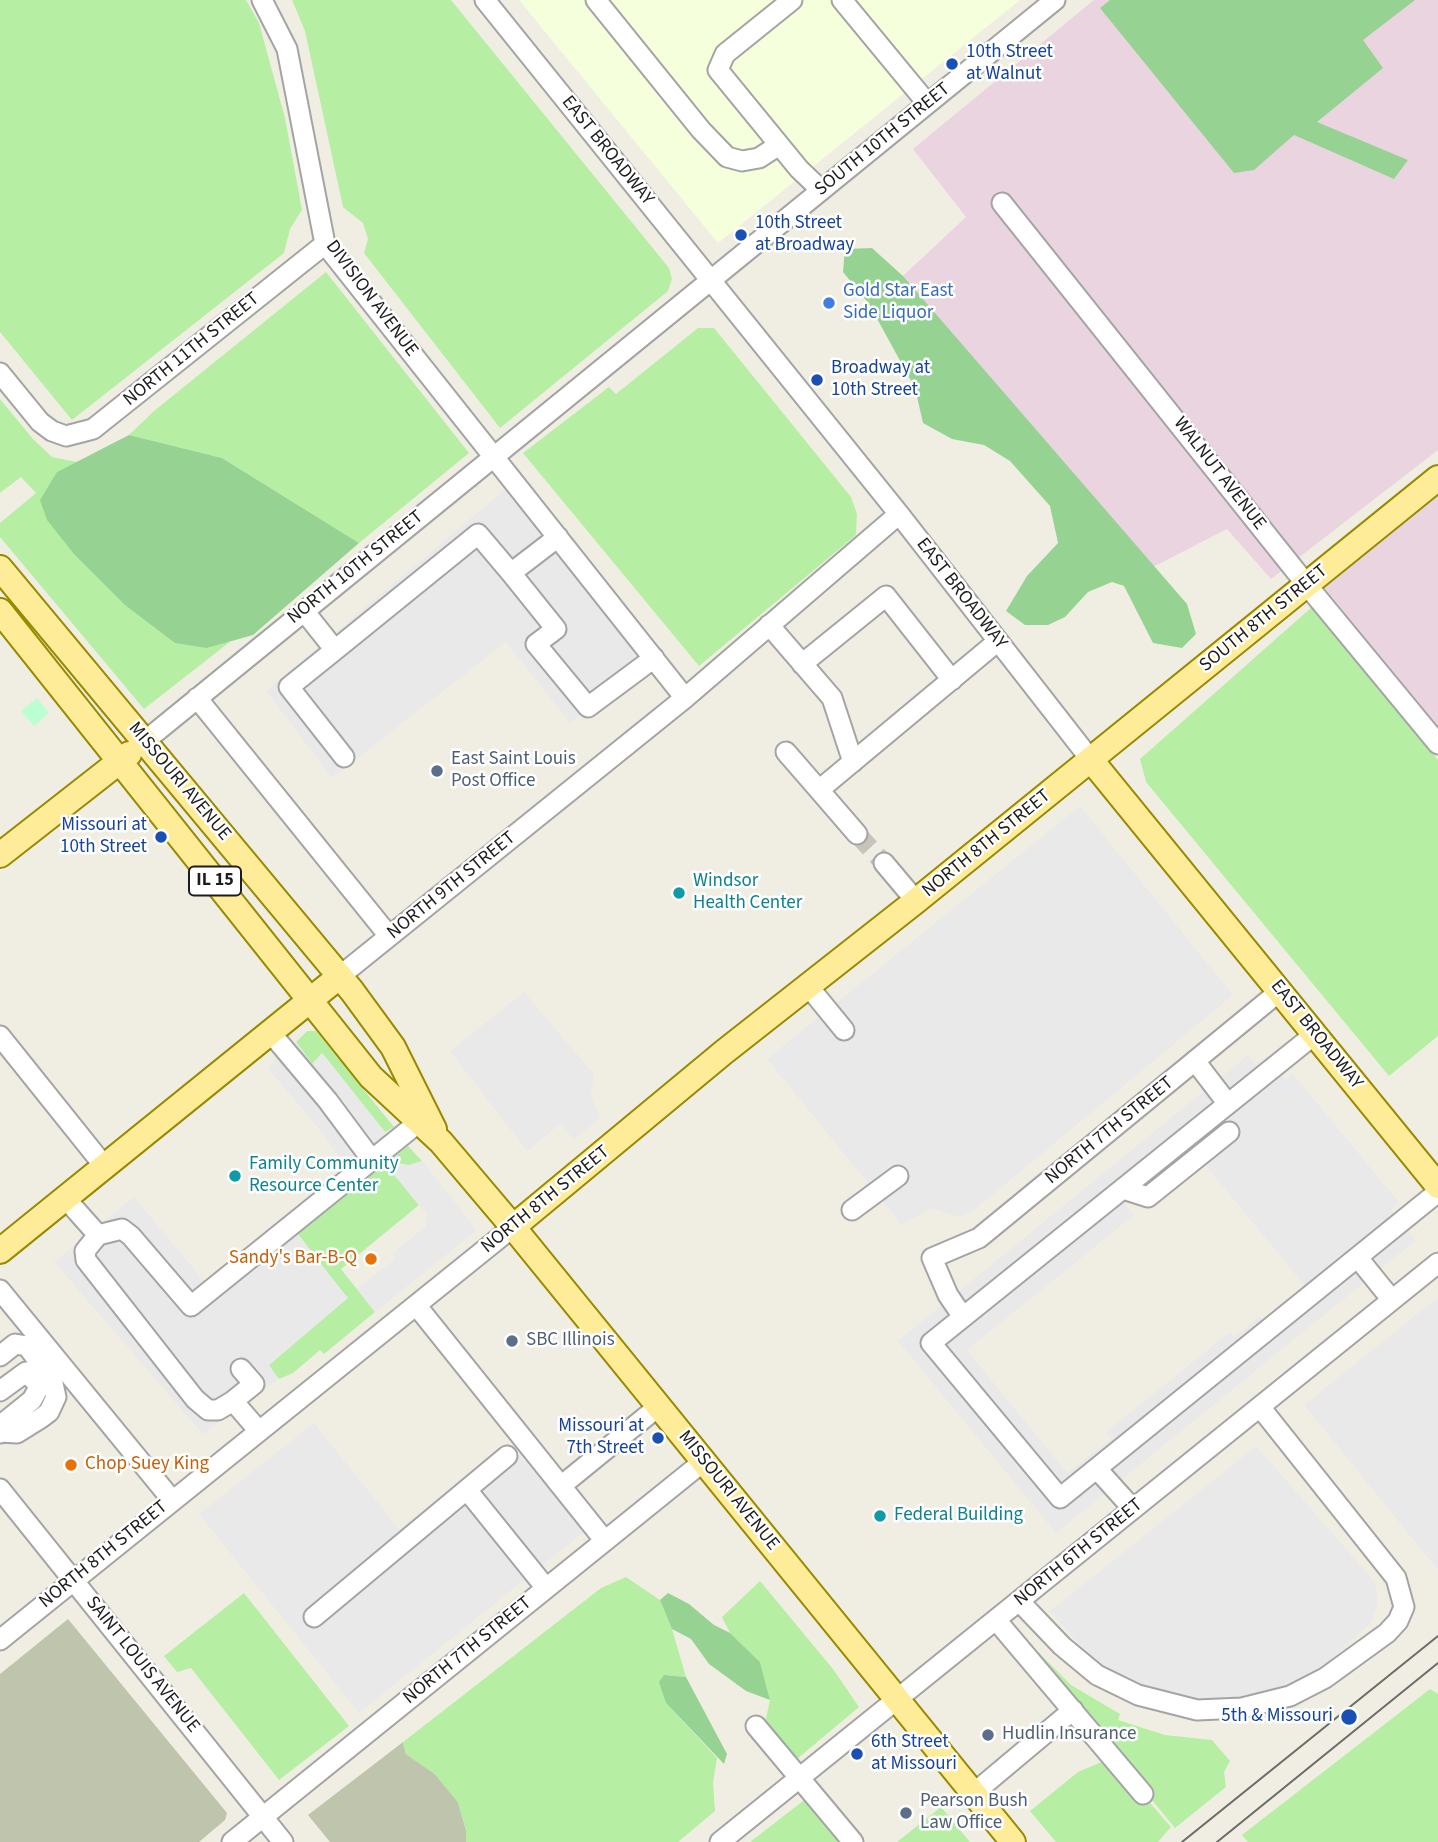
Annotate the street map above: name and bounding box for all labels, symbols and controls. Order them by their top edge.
place label: 10th Street at Walnut [966,42,1053,86]
marker: 10th Street at Walnut [944,56,960,72]
street label: SOUTH 10TH STREET [811,78,955,202]
street label: EAST BROADWAY [556,92,658,210]
place label: 10th Street at Broadway [755,213,854,257]
marker: 10th Street at Broadway [733,227,749,243]
street label: DIVISION AVENUE [320,236,422,362]
place label: Gold Star East Side Liquor [843,281,953,325]
street label: NORTH 11TH STREET [120,288,264,412]
marker: Gold Star East Side Liquor [821,295,837,311]
place label: Broadway at 10th Street [831,358,930,402]
marker: Broadway at 10th Street [809,372,825,388]
street label: WALNUT AVENUE [1168,413,1270,535]
street label: NORTH 10TH STREET [284,506,428,630]
street label: EAST BROADWAY [911,534,1011,654]
street label: SOUTH 8TH STREET [1195,560,1333,678]
street label: MISSOURI AVENUE [123,718,235,846]
place label: East Saint Louis Post Office [451,749,576,793]
marker: East Saint Louis Post Office [429,763,445,779]
street label: NORTH 8TH STREET [918,785,1056,903]
place label: Missouri at 10th Street [60,815,147,859]
street label: NORTH 9TH STREET [383,827,521,945]
marker: Missouri at 10th Street [153,829,169,845]
road number: IL 15 [189,866,241,896]
place label: Windsor Health Center [693,871,802,915]
marker: Windsor Health Center [671,885,687,901]
street label: EAST BROADWAY [1265,976,1367,1094]
street label: NORTH 7TH STREET [1041,1072,1179,1190]
street label: NORTH 8TH STREET [477,1141,615,1259]
place label: Family Community Resource Center [249,1154,399,1198]
marker: Family Community Resource Center [227,1168,243,1184]
place label: Sandy's Bar-B-Q [229,1248,357,1270]
marker: Sandy's Bar-B-Q [363,1251,379,1267]
place label: SBC Illinois [526,1330,615,1352]
marker: SBC Illinois [504,1333,520,1349]
place label: Missouri at 7th Street [558,1416,644,1460]
street label: MISSOURI AVENUE [673,1426,783,1556]
marker: Missouri at 7th Street [650,1430,666,1446]
place label: Chop Suey King [85,1454,209,1476]
marker: Chop Suey King [63,1457,79,1473]
street label: NORTH 6TH STREET [1010,1494,1148,1612]
street label: NORTH 8TH STREET [35,1496,173,1614]
place label: Federal Building [894,1505,1023,1527]
marker: Federal Building [872,1508,888,1524]
street label: SAINT LOUIS AVENUE [80,1592,204,1738]
street label: NORTH 7TH STREET [399,1592,537,1710]
place label: 5th & Missouri [1221,1706,1333,1728]
marker: 5th & Missouri [1339,1707,1359,1727]
place label: Hudlin Insurance [1002,1724,1136,1746]
marker: Hudlin Insurance [980,1727,996,1743]
place label: 6th Street at Missouri [871,1732,957,1776]
marker: 6th Street at Missouri [849,1746,865,1762]
place label: Pearson Bush Law Office [920,1791,1028,1835]
marker: Pearson Bush Law Office [898,1805,914,1821]

